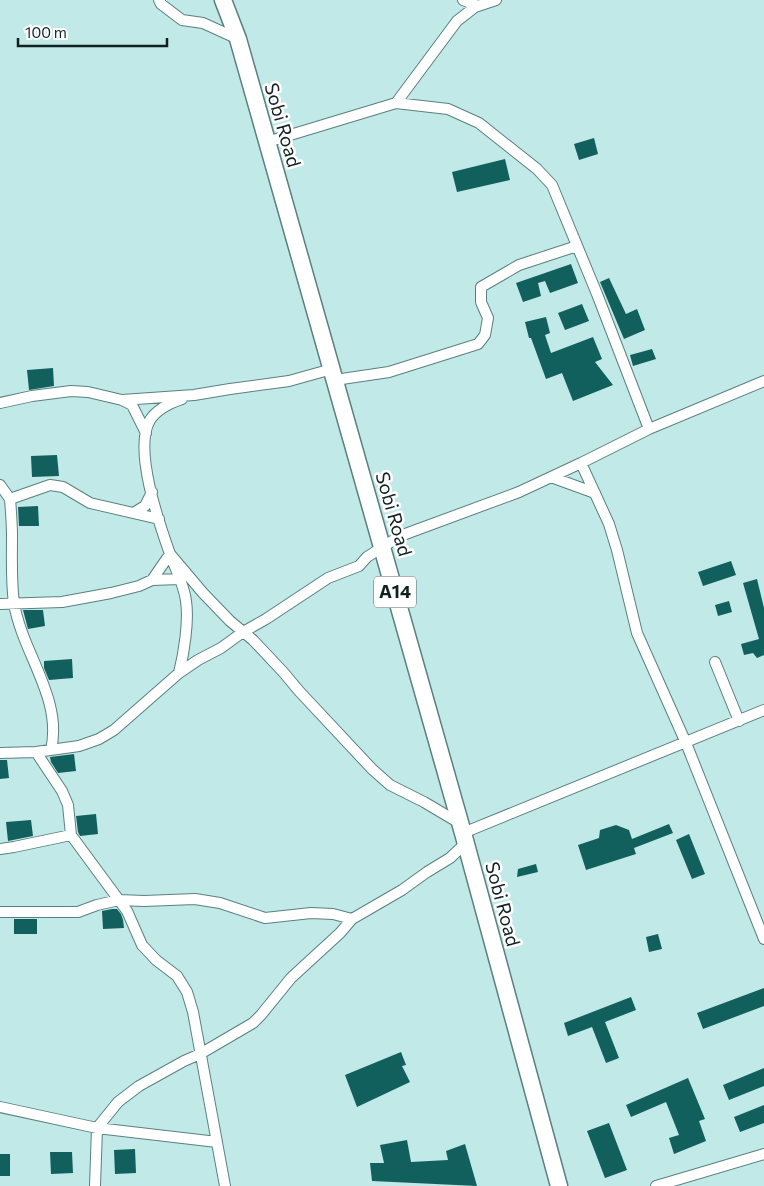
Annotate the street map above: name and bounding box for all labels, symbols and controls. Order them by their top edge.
scale bar [18,15,166,47]
text: 100 m [25,23,67,41]
street label: Sobi Road [260,80,306,170]
street label: Sobi Road [371,469,417,559]
road number: A14 [374,576,416,608]
street label: Sobi Road [481,859,526,949]

